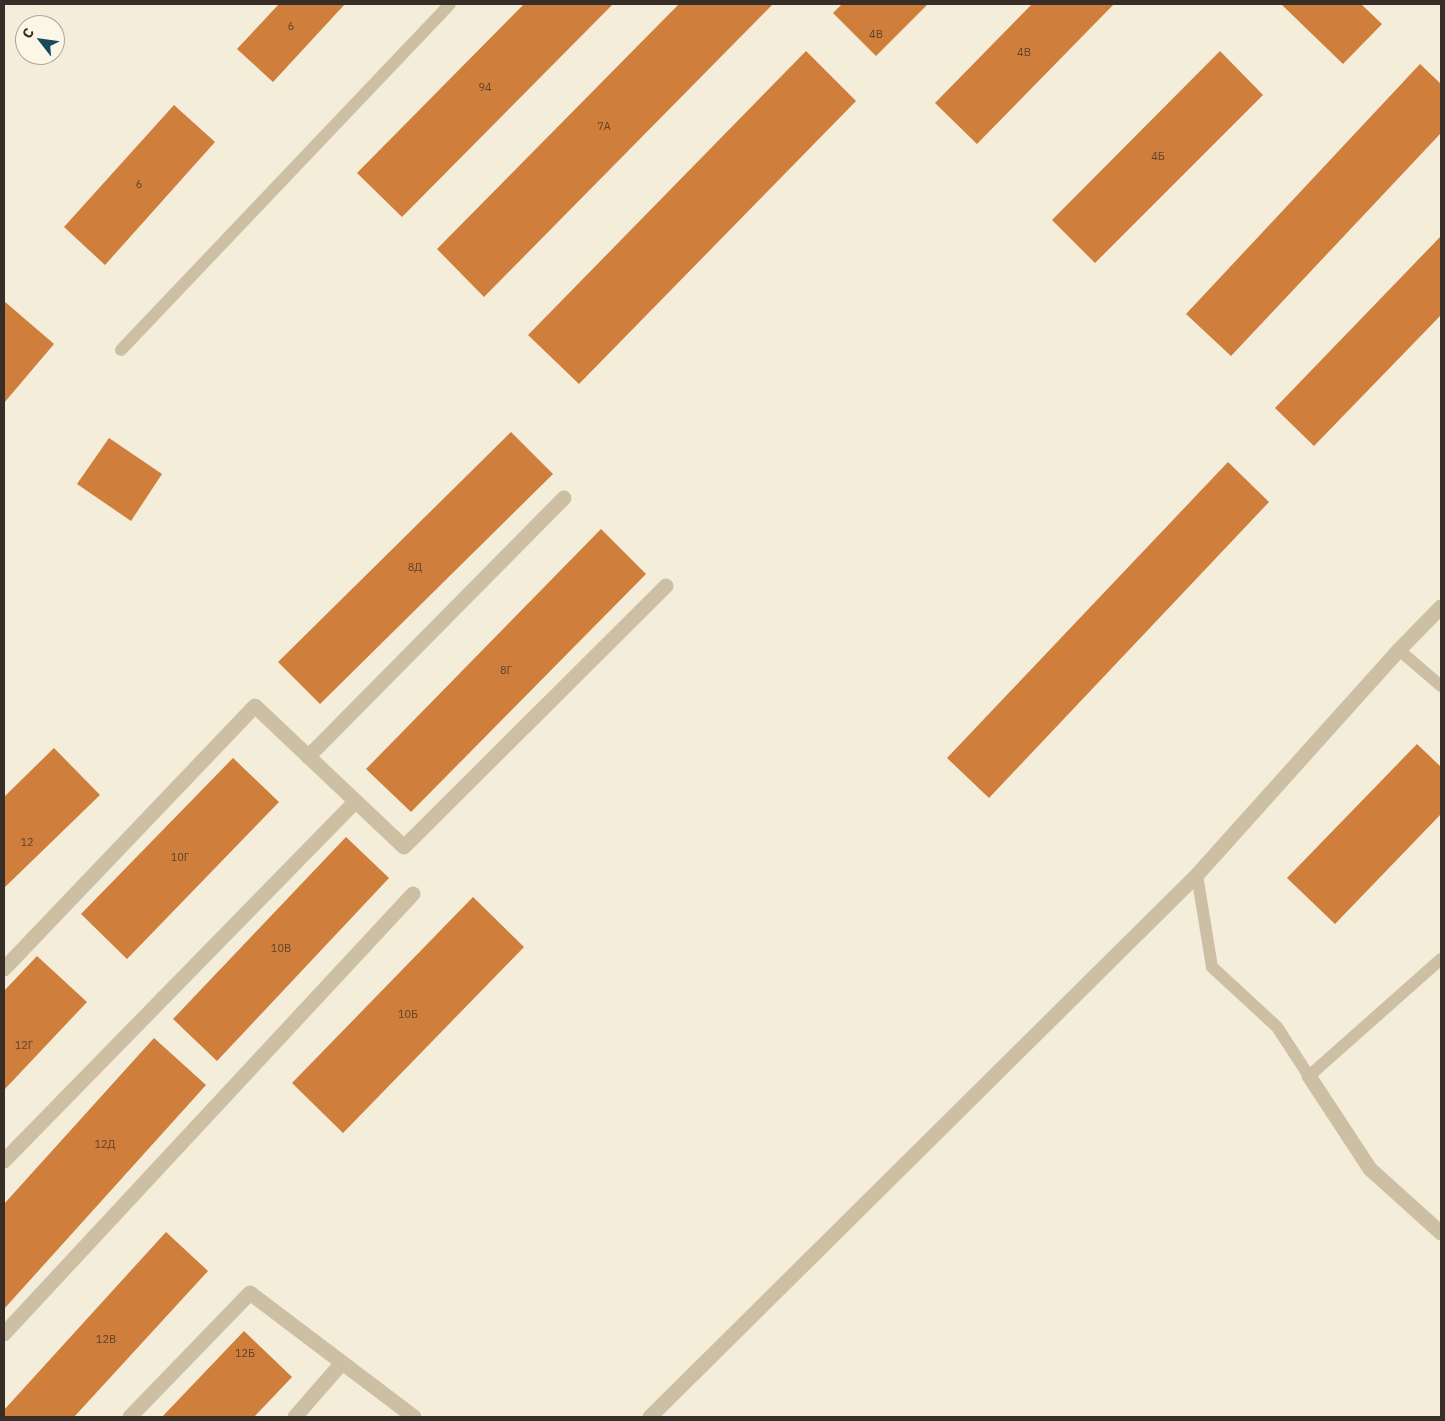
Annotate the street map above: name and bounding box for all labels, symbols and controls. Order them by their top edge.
north arrow [15,15,65,65]
house number: 6 [288,20,294,34]
text: С [18,25,38,41]
house number: 4В [869,28,883,42]
house number: 4В [1017,46,1031,60]
house number: 94 [478,81,492,95]
house number: 7А [597,120,611,134]
house number: 4Б [1151,150,1165,164]
house number: 6 [136,178,142,192]
house number: 8Д [408,561,422,575]
house number: 8Г [500,664,512,678]
house number: 12 [20,836,34,850]
house number: 10Г [171,851,189,865]
house number: 10В [271,942,291,956]
house number: 10Б [398,1008,418,1022]
house number: 12Г [15,1039,33,1053]
house number: 12Д [94,1138,116,1152]
house number: 12В [96,1333,116,1347]
house number: 12Б [235,1347,255,1361]

